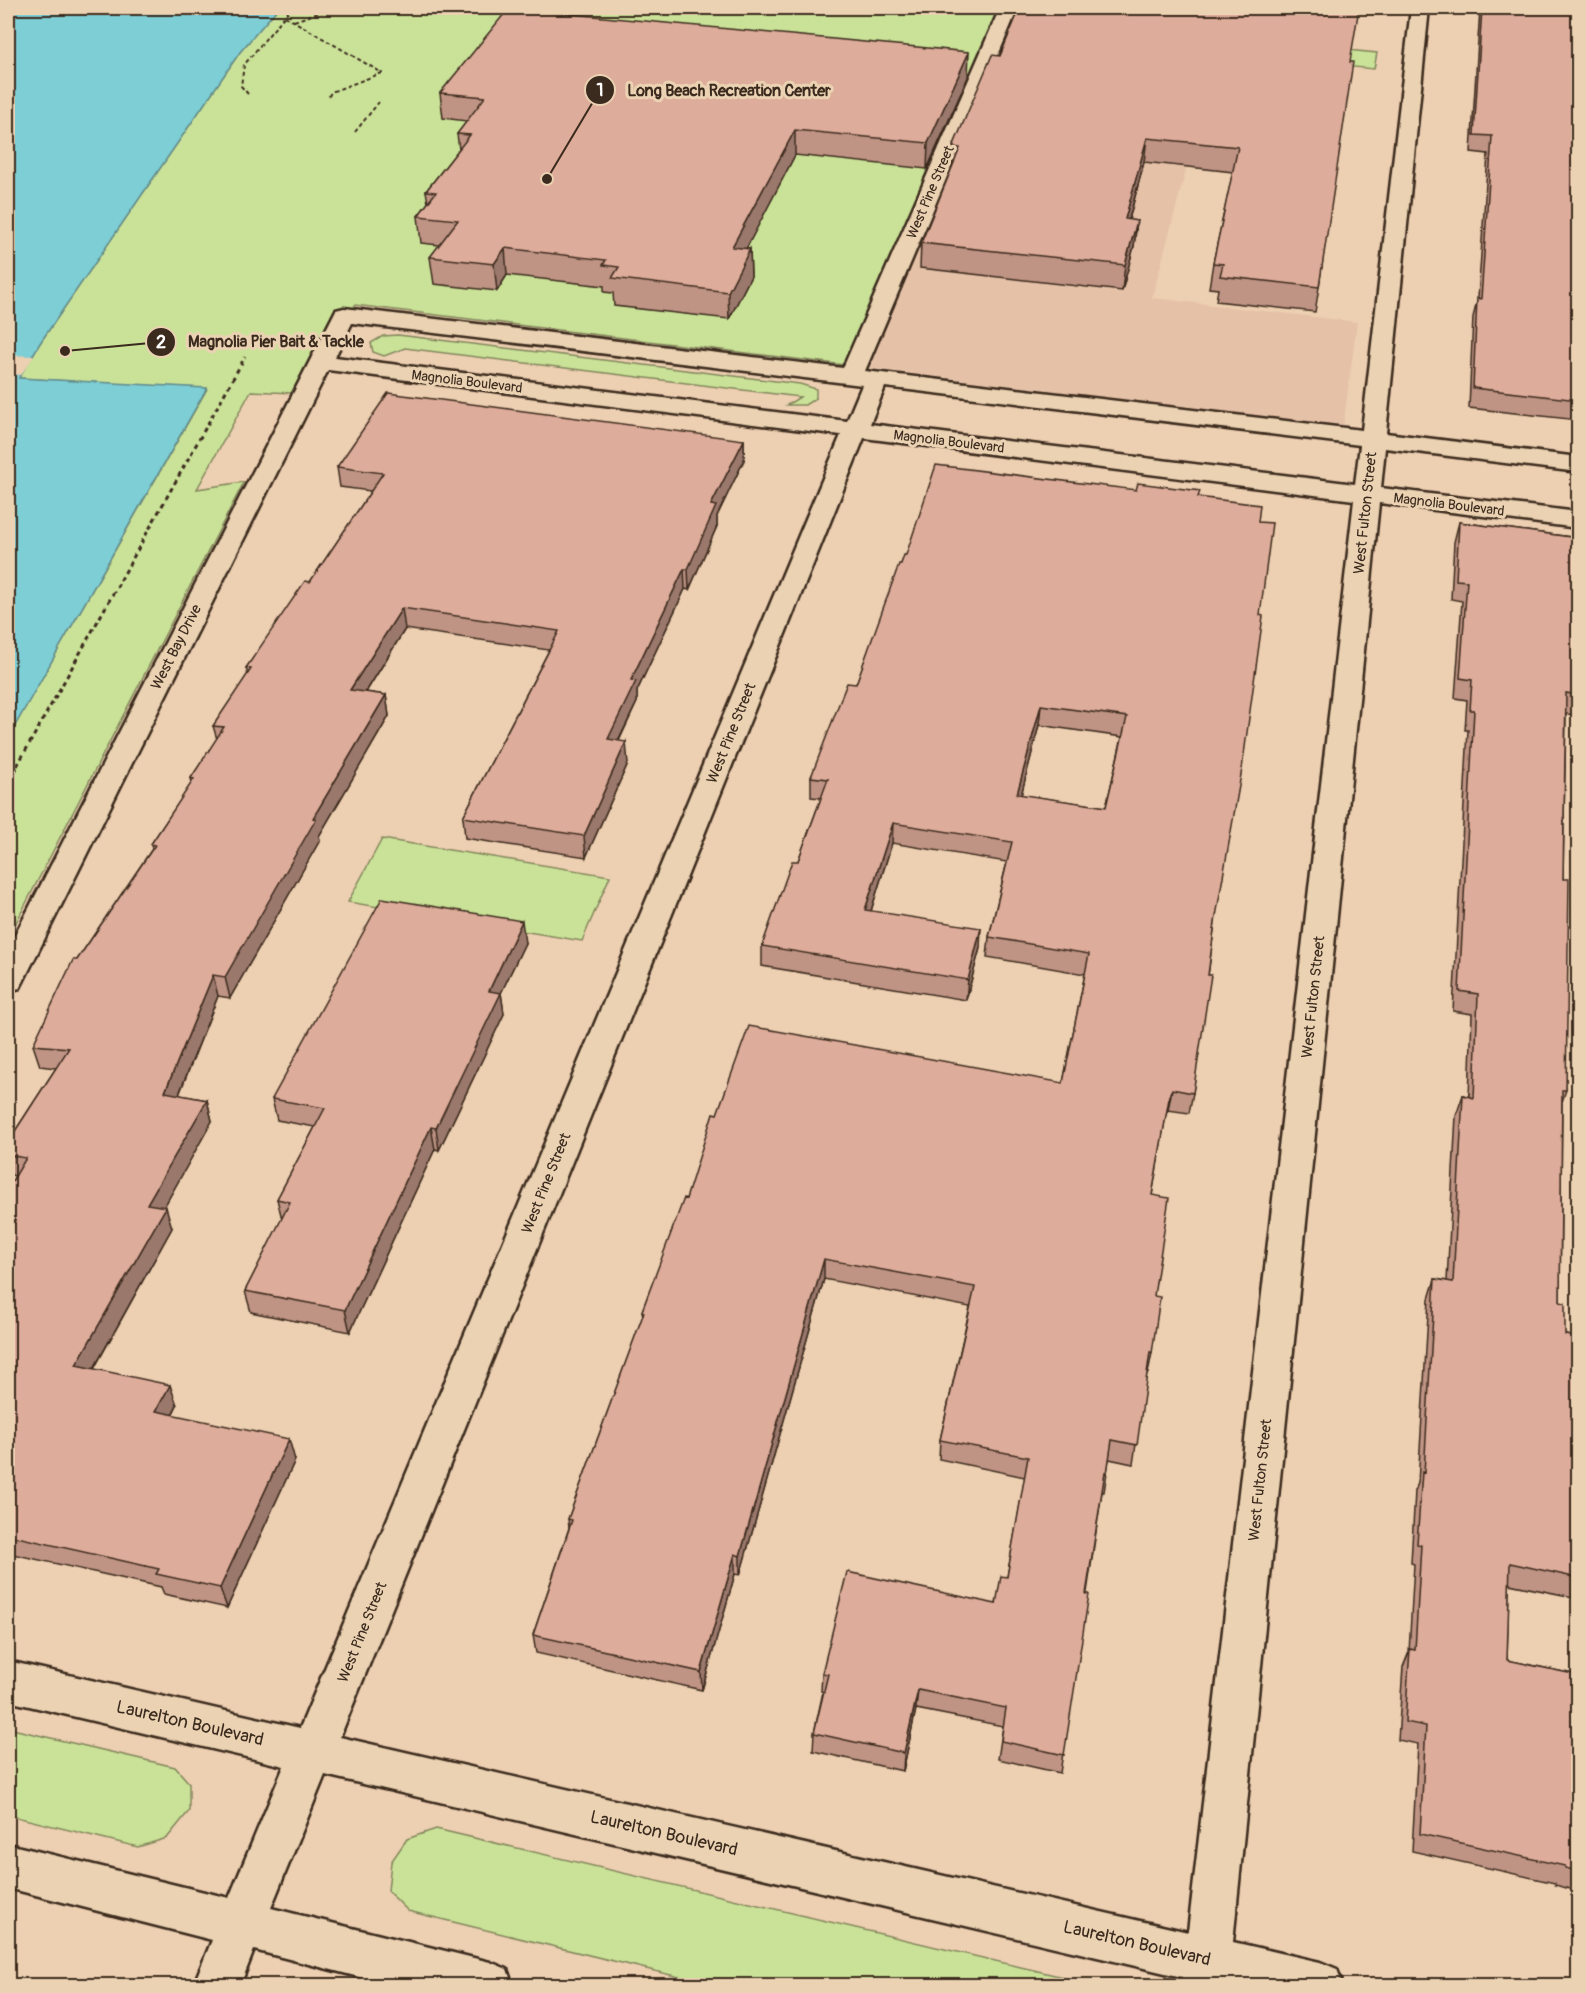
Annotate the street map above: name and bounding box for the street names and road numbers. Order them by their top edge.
street label: West Pine Street [903,143,958,241]
street label: Magnolia Boulevard [410,366,524,397]
street label: Magnolia Boulevard [892,426,1006,457]
street label: West Fulton Street [1350,450,1381,575]
street label: Magnolia Boulevard [1392,489,1506,520]
street label: West Bay Drive [147,601,206,693]
street label: West Pine Street [703,679,761,786]
street label: West Fulton Street [1298,934,1329,1059]
street label: West Pine Street [518,1129,576,1236]
street label: West Fulton Street [1245,1417,1276,1542]
street label: West Pine Street [334,1578,392,1685]
street label: Laurelton Boulevard [114,1695,266,1752]
street label: Laurelton Boulevard [588,1805,740,1862]
street label: Laurelton Boulevard [1061,1915,1213,1972]

